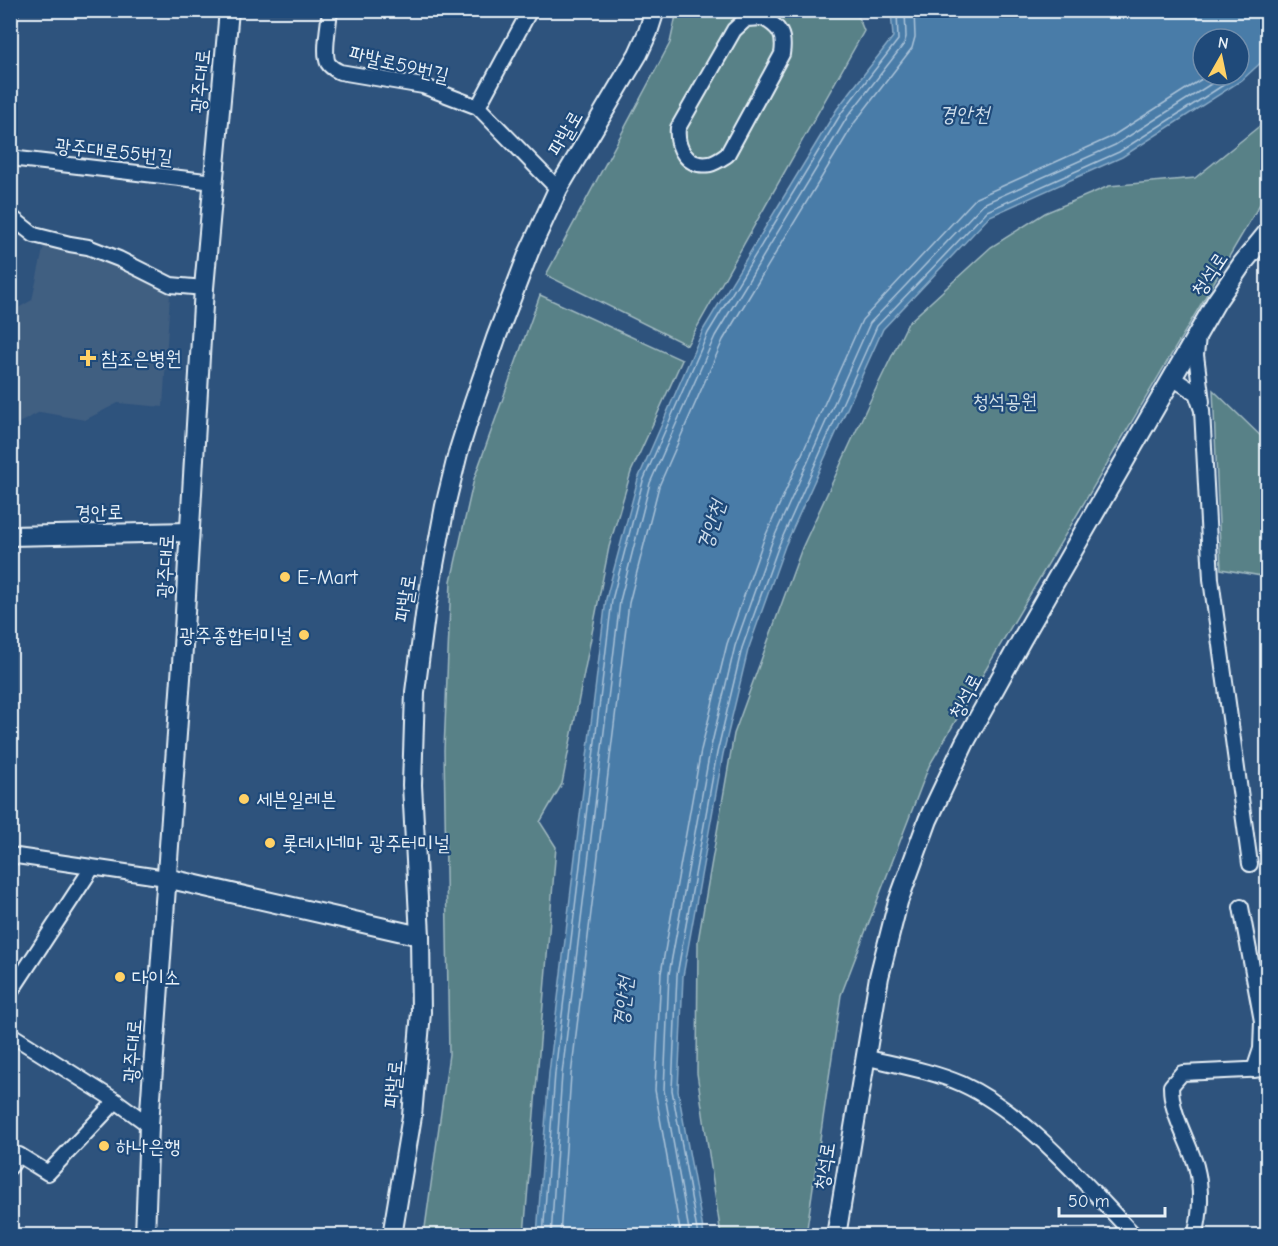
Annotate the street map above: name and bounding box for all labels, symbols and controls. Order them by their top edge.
north arrow [1191,27,1251,87]
text: N [1217,33,1230,53]
street label: 파발로59번길 [347,42,451,87]
street label: 광주대로 [186,48,215,114]
water label: 경안천 [939,102,991,126]
street label: 파발로 [543,107,587,160]
street label: 광주대로55번길 [54,134,174,169]
street label: 청석로 [1186,248,1232,301]
place label: 참조은병원 [101,347,181,370]
marker: 참조은병원 [79,349,97,367]
park label: 청석공원 [973,390,1037,413]
water label: 경안천 [692,495,730,553]
street label: 경안로 [75,501,123,524]
street label: 광주대로 [152,533,179,599]
place label: E-Mart [297,566,359,589]
marker: E-Mart [278,570,292,584]
street label: 파발로 [390,572,421,624]
place label: 광주종합터미널 [179,624,292,647]
marker: 광주종합터미널 [297,628,311,642]
street label: 청석로 [944,670,987,723]
place label: 세븐일레븐 [256,788,336,811]
marker: 세븐일레븐 [237,792,251,806]
place label: 롯데시네마 광주터미널 [282,832,450,855]
marker: 롯데시네마 광주터미널 [263,836,277,850]
place label: 다이소 [132,966,180,989]
marker: 다이소 [113,970,127,984]
water label: 경안천 [608,973,638,1028]
street label: 광주대로 [119,1018,146,1084]
street label: 파발로 [380,1059,407,1109]
place label: 하나은행 [116,1135,180,1158]
marker: 하나은행 [97,1139,111,1153]
street label: 청석로 [809,1140,840,1192]
scale bar [1059,1180,1166,1218]
text: 50 m [1068,1191,1110,1212]

